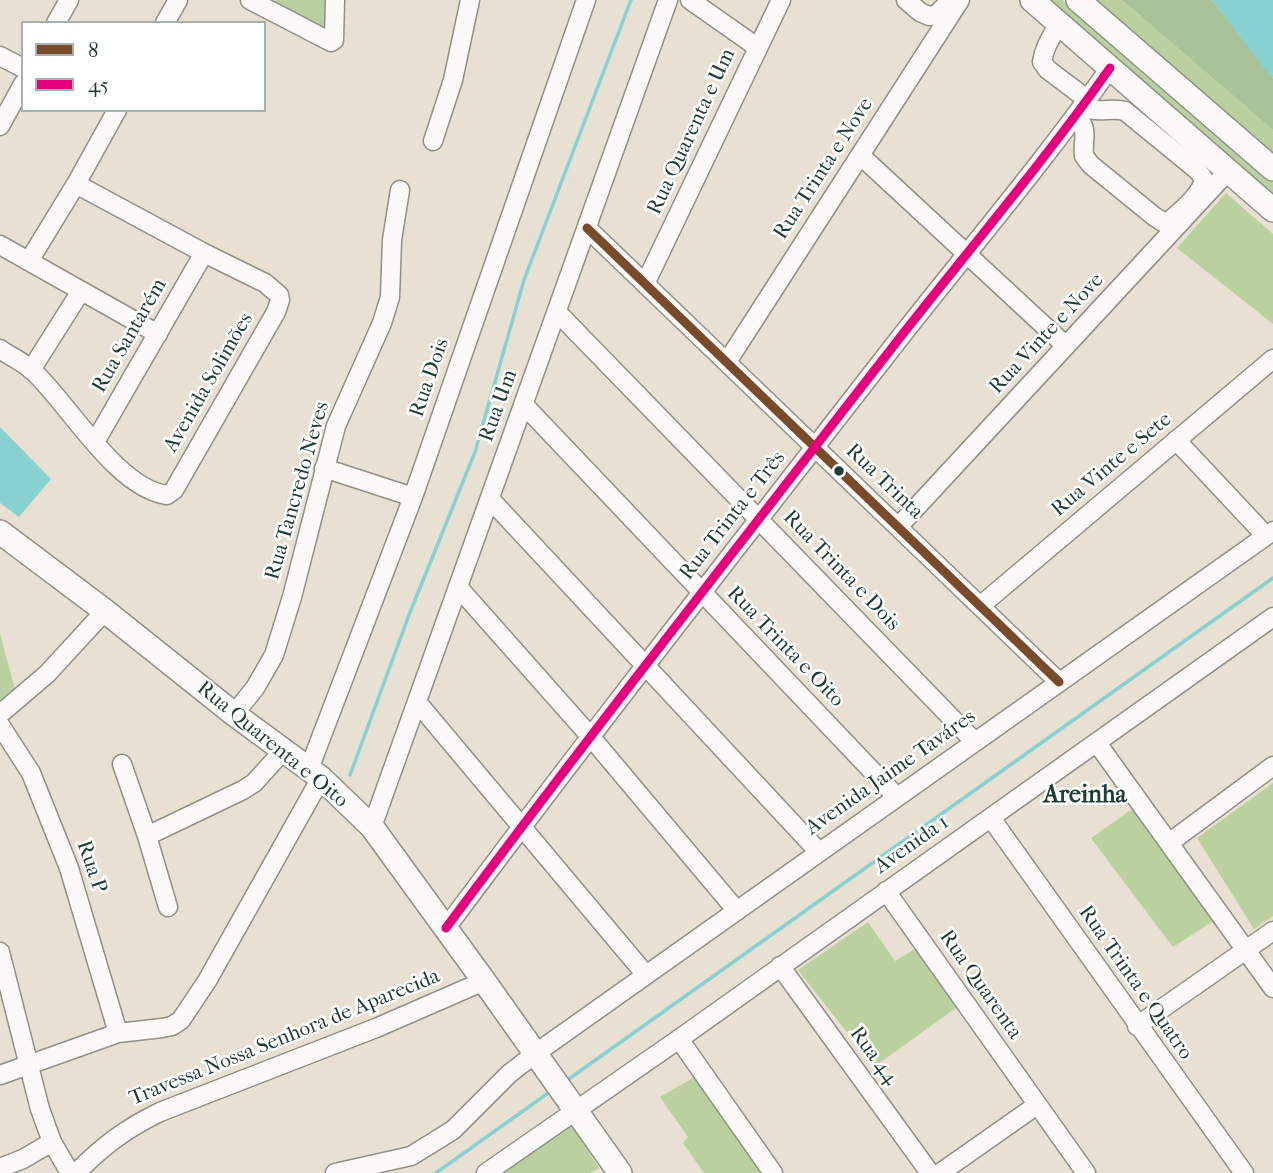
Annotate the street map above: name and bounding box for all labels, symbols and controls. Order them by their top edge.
legend [21,21,266,112]
text: 8 [88,38,99,62]
street label: Rua Quarenta e Um [642,45,742,219]
text: 45 [88,73,109,97]
street label: Rua Trinta e Nove [769,93,879,245]
street label: Rua Vinte e Nove [984,268,1110,400]
street label: Rua Santarém [87,275,173,397]
street label: Avenida Solimões [159,309,259,457]
street label: Rua Dois [405,335,455,421]
street label: Rua Um [474,367,524,445]
street label: Rua Tancredo Neves [261,399,335,583]
street label: Rua Vinte e Sete [1047,407,1177,523]
street label: Rua Trinta [840,439,928,525]
street label: Rua Trinta e Três [675,446,791,586]
unlabelled marker [832,464,846,478]
street label: Rua Trinta e Dois [777,505,905,637]
street label: Rua Trinta e Oito [721,581,849,713]
street label: Rua Quarenta e Oito [191,676,353,814]
street label: Avenida Jaime Taváres [801,705,981,841]
district label: Areinha [1043,782,1127,810]
street label: Avenida 1 [870,810,954,880]
street label: Rua P [70,838,112,896]
street label: Rua Trinta e Quatro [1072,901,1198,1065]
street label: Rua Quarenta [933,926,1027,1044]
street label: Travessa Nossa Senhora de Aparecida [126,964,444,1112]
street label: Rua 44 [843,1022,903,1090]

